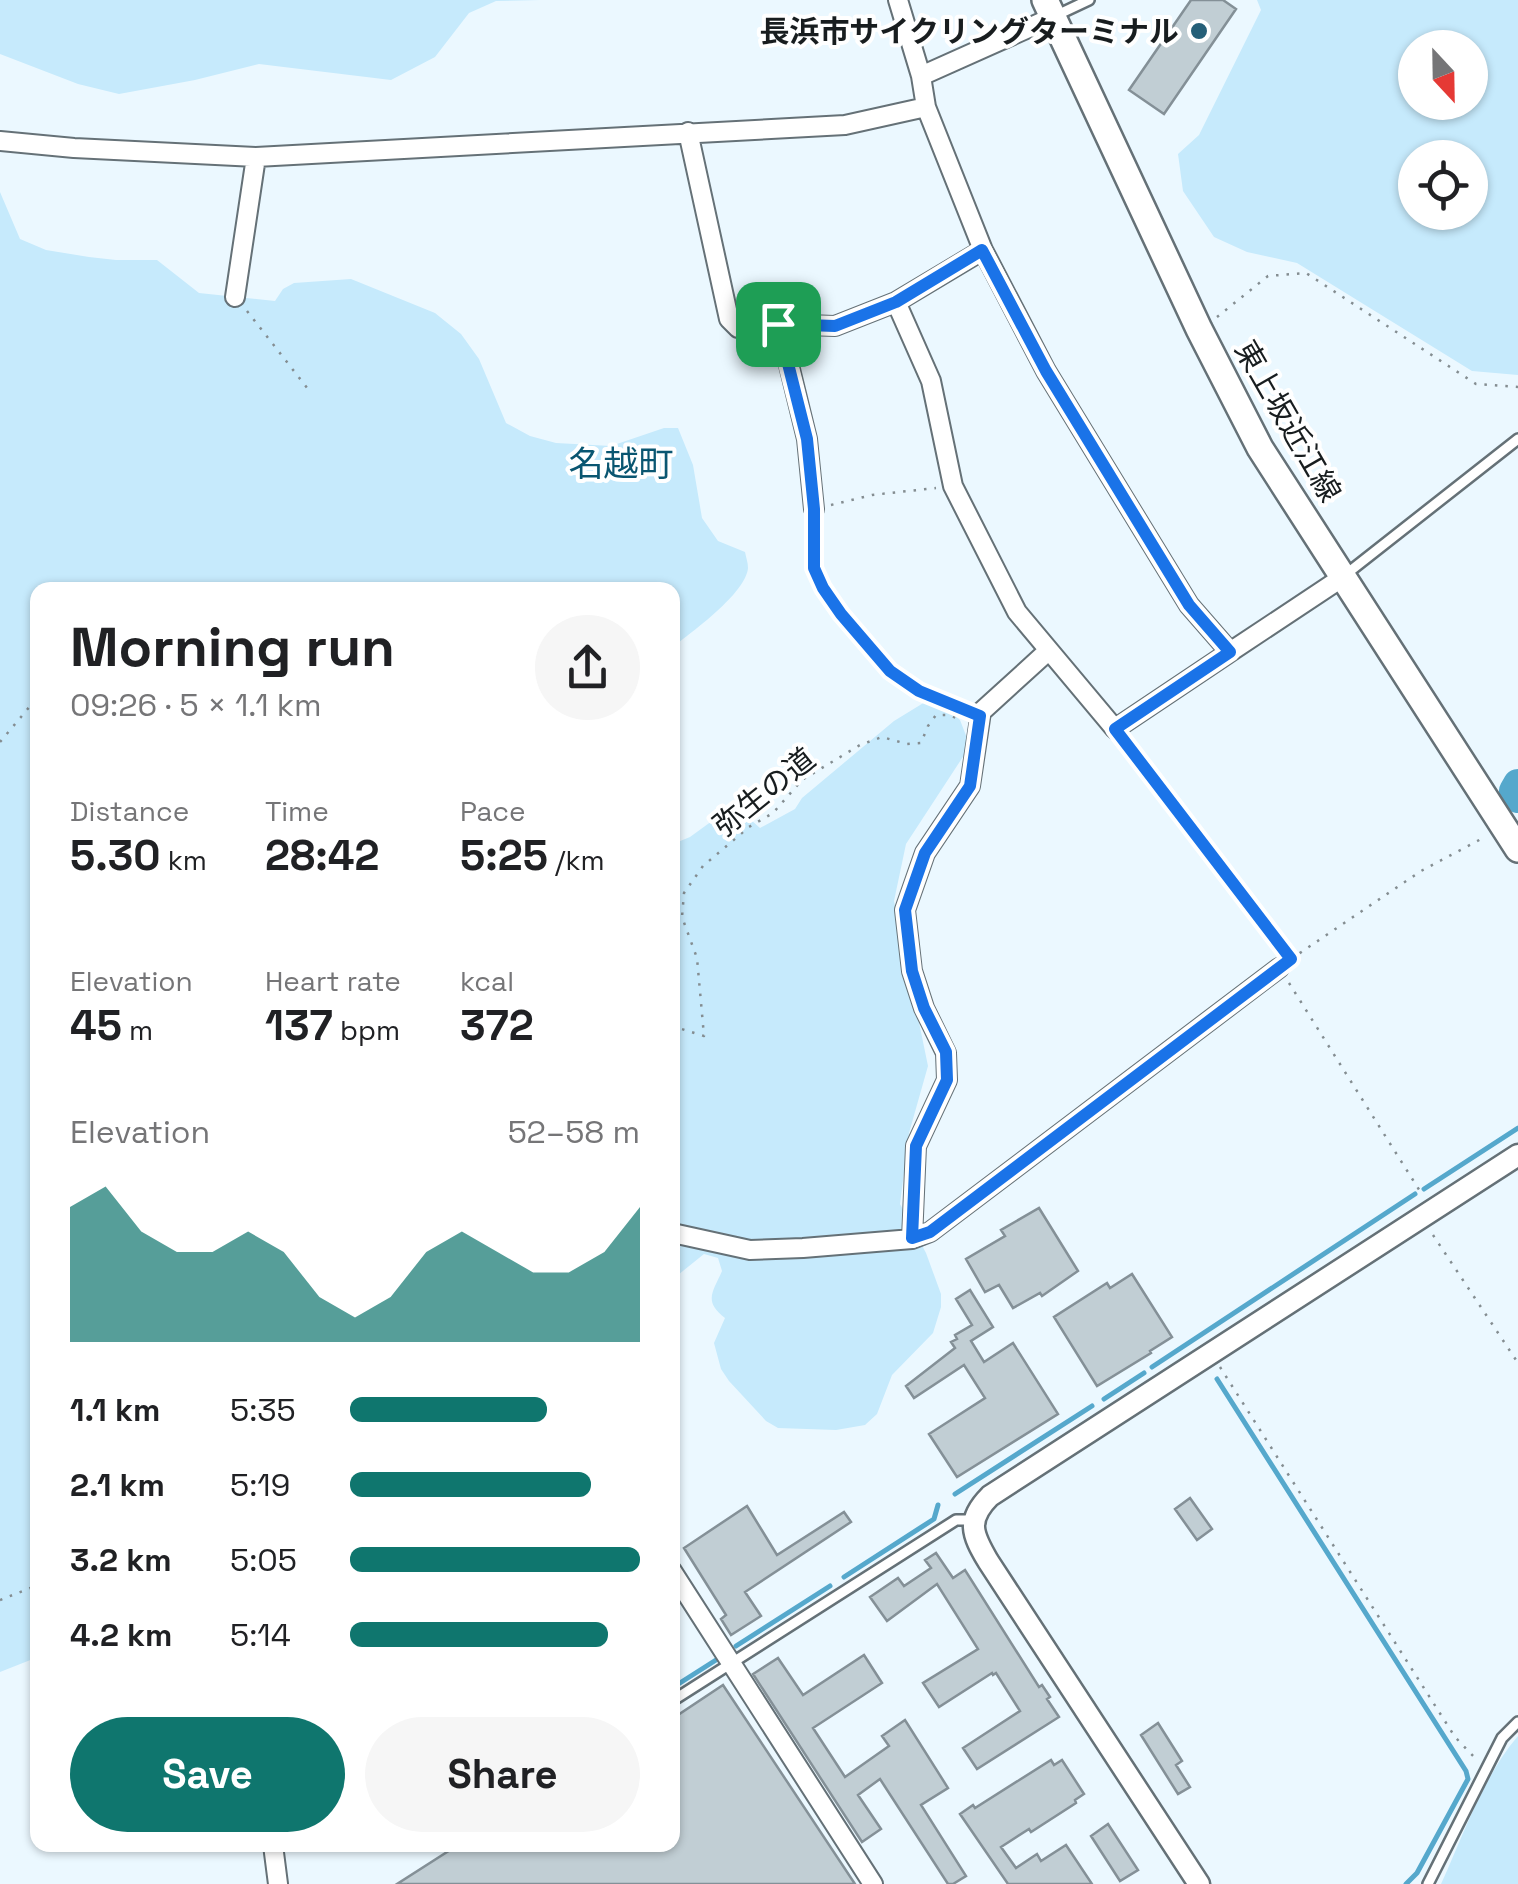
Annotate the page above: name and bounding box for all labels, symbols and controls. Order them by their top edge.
place label: 長浜市サイクリングターミナル [760,12,1179,51]
marker: 長浜市サイクリングターミナル [1188,20,1210,42]
north arrow [1398,30,1488,120]
map controls [1398,30,1488,230]
button: locate [1398,140,1488,230]
pin [736,282,821,367]
icon: arrive [751,297,806,352]
street label: 東上坂近江線 [1226,333,1350,509]
district label: 名越町 [568,442,674,486]
text: Morning run [70,612,395,682]
button: share [535,615,640,720]
text: 09:26 · 5 × 1.1 km [70,685,321,725]
street label: 弥生の道 [705,739,823,845]
text: Distance [70,793,189,829]
text: Time [265,793,329,829]
text: Pace [460,793,526,829]
text: 5.30 [70,829,160,882]
text: 28:42 [265,829,379,882]
text: 5:25 [460,829,548,882]
text: km [160,842,207,878]
text: /km [548,842,605,878]
text: Elevation [70,963,193,999]
text: Heart rate [265,963,401,999]
text: kcal [460,963,514,999]
text: 45 [70,999,122,1052]
text: 137 [265,999,333,1052]
text: 372 [460,999,534,1052]
text: m [122,1012,153,1048]
text: bpm [333,1012,400,1048]
text: Elevation [70,1112,210,1152]
text: 52–58 m [508,1112,640,1152]
text: 1.1 km [70,1390,160,1430]
text: 5:35 [230,1390,296,1430]
text: 2.1 km [70,1465,165,1505]
text: 5:19 [230,1465,290,1505]
text: 3.2 km [70,1540,172,1580]
text: 5:05 [230,1540,297,1580]
text: 4.2 km [70,1615,172,1655]
text: 5:14 [230,1615,291,1655]
button: Save [70,1717,345,1832]
button: Share [365,1717,640,1832]

